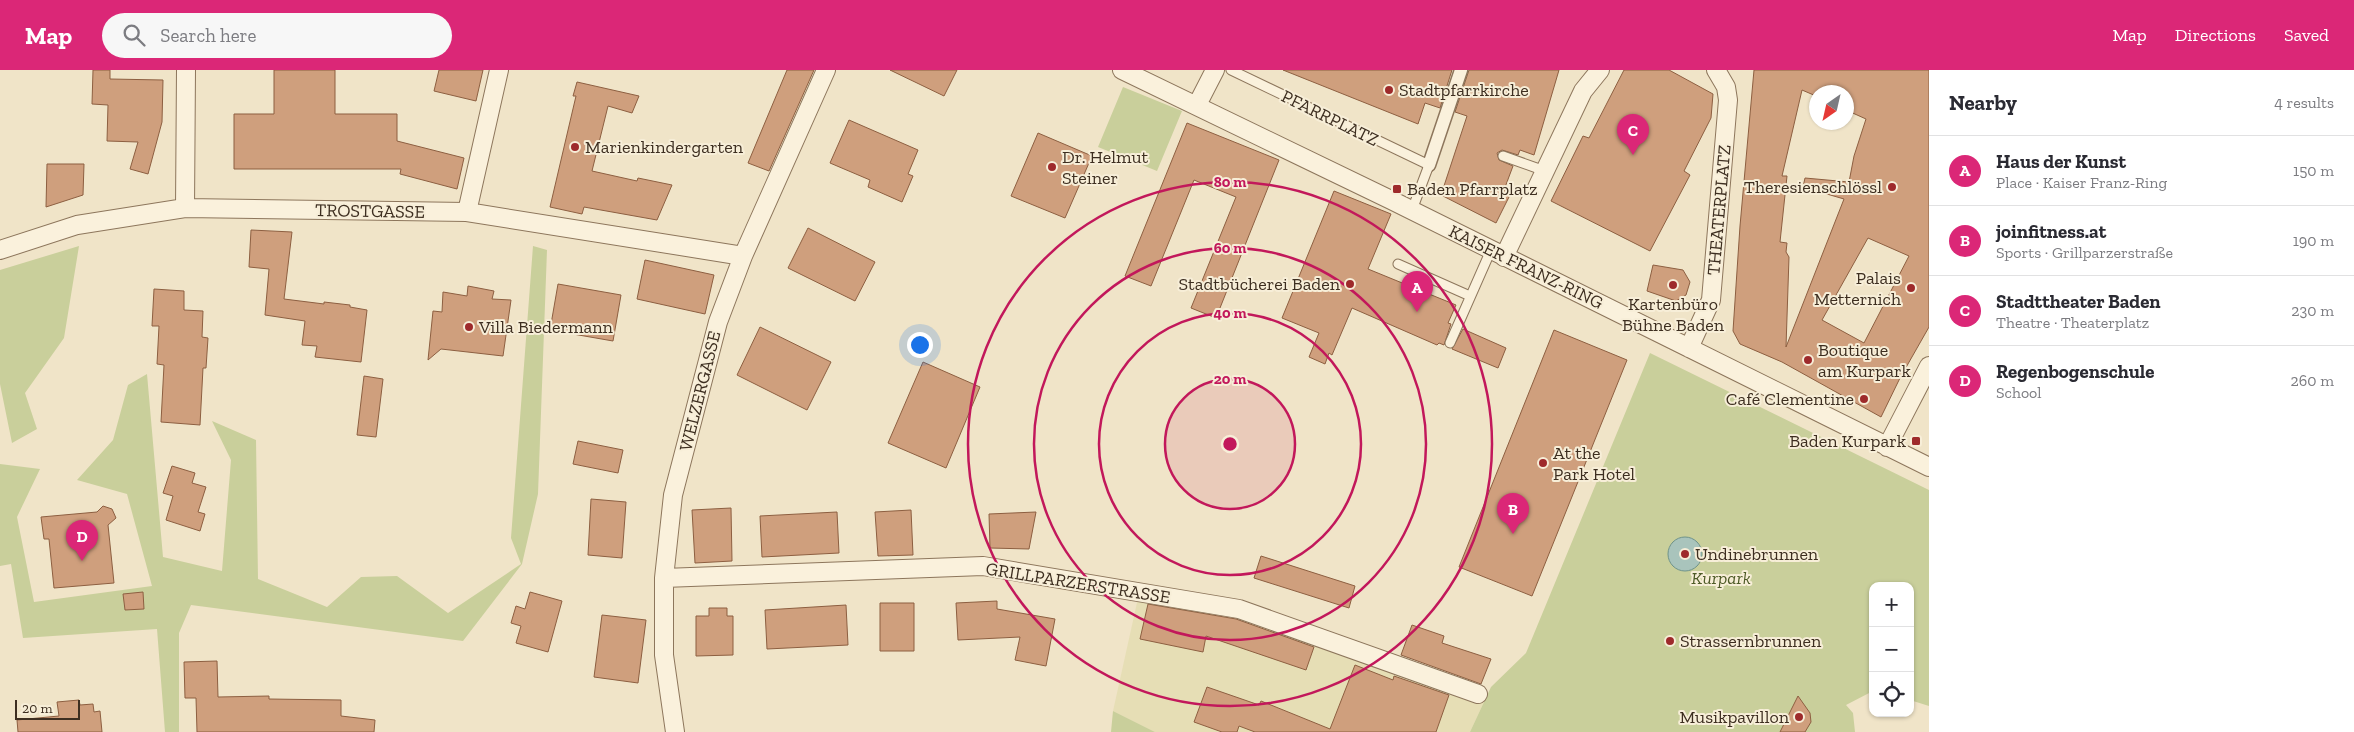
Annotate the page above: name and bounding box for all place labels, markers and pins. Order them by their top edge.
place label: Stadtpfarrkirche [1399,79,1529,101]
marker: Stadtpfarrkirche [1383,84,1395,96]
pin: C [1617,114,1649,155]
place label: Marienkindergarten [585,136,744,158]
marker: Marienkindergarten [569,141,581,153]
place label: Dr. Helmut Steiner [1062,146,1149,189]
marker: Dr. Helmut Steiner [1046,161,1058,173]
place label: Theresienschlössl [1744,176,1882,198]
place label: Baden Pfarrplatz [1407,178,1538,200]
marker: Theresienschlössl [1886,181,1898,193]
marker: Baden Pfarrplatz [1391,183,1403,195]
place label: Palais Metternich [1814,267,1901,310]
pin: A [1401,271,1433,312]
place label: Stadtbücherei Baden [1179,273,1341,295]
marker: Stadtbücherei Baden [1344,278,1356,290]
marker: Kartenbüro Bühne Baden [1667,279,1679,291]
marker: Palais Metternich [1905,282,1917,294]
place label: Kartenbüro Bühne Baden [1622,293,1725,336]
place label: Villa Biedermann [478,316,614,338]
marker: Villa Biedermann [463,321,475,333]
place label: Boutique am Kurpark [1818,339,1911,382]
marker: Boutique am Kurpark [1802,354,1814,366]
place label: Café Clementine [1726,388,1854,410]
marker: Café Clementine [1858,393,1870,405]
place label: Baden Kurpark [1789,430,1907,452]
centre of rings [1221,435,1239,453]
marker: Baden Kurpark [1910,435,1922,447]
place label: At the Park Hotel [1553,442,1635,485]
marker: At the Park Hotel [1537,457,1549,469]
pin: B [1497,493,1529,534]
pin: D [66,520,98,561]
place label: Undinebrunnen [1695,543,1819,565]
marker: Undinebrunnen [1679,548,1691,560]
place label: Strassernbrunnen [1680,630,1822,652]
marker: Strassernbrunnen [1664,635,1676,647]
place label: Musikpavillon [1680,706,1790,728]
marker: Musikpavillon [1793,711,1805,723]

